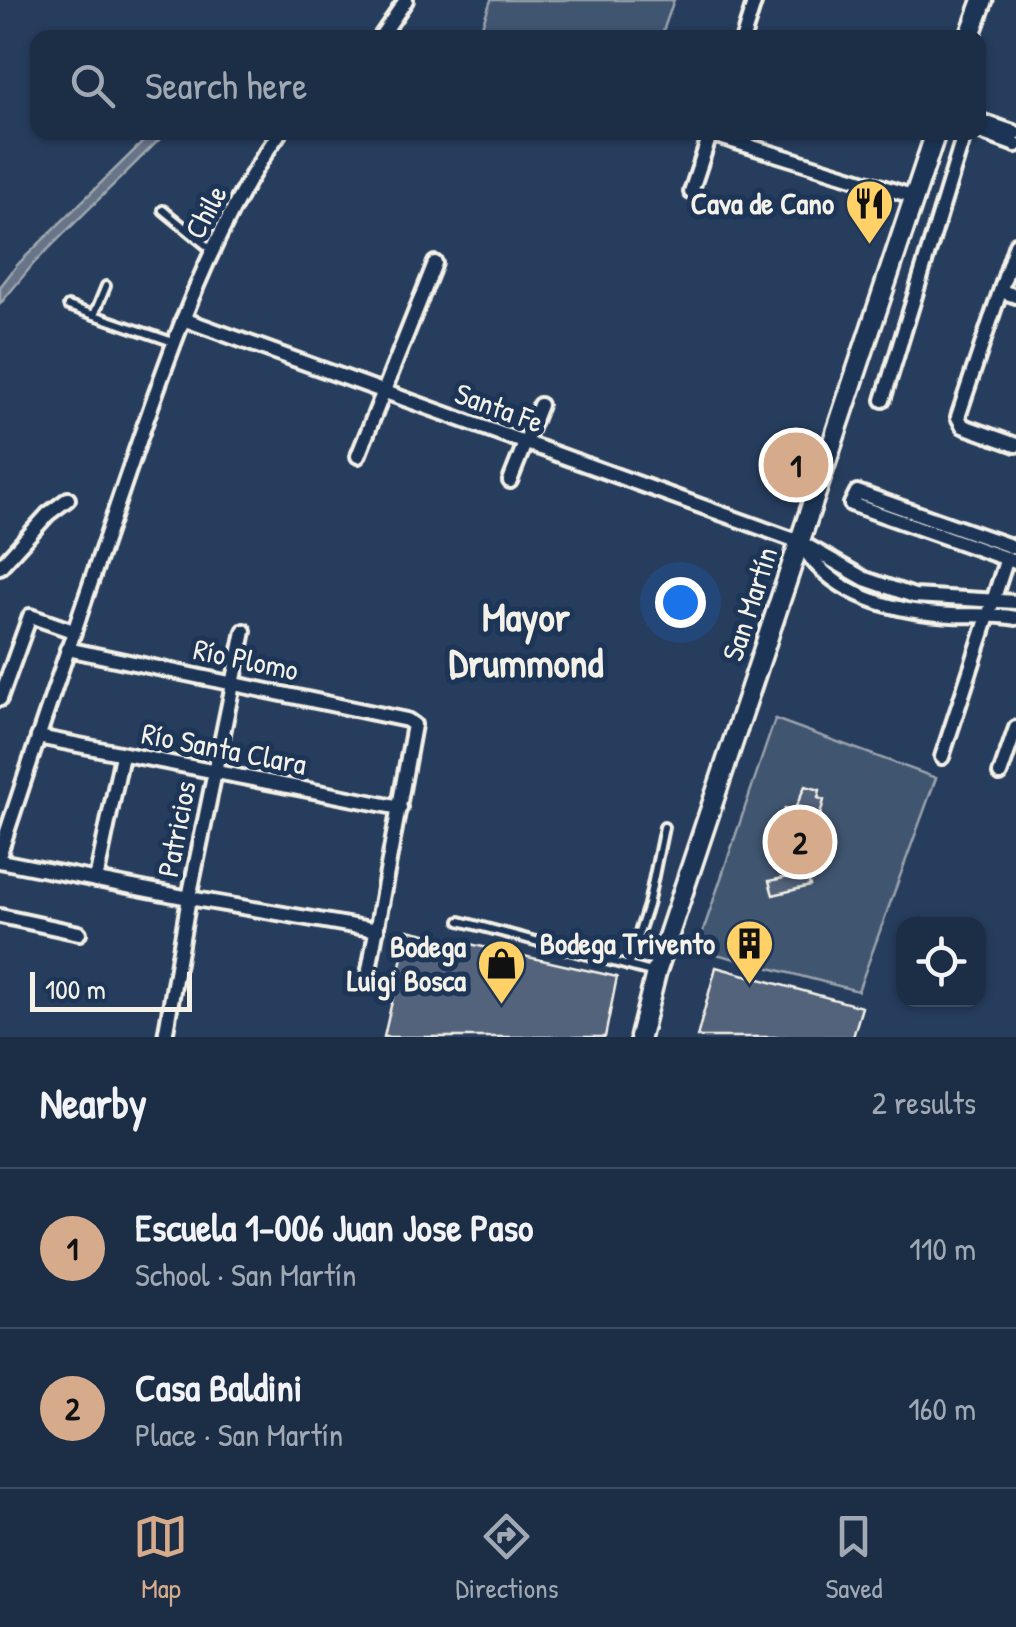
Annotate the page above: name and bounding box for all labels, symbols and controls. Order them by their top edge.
search box [30,30,986,140]
icon: search [65,58,120,113]
text: Search here [145,59,307,111]
street label: Chile [174,178,236,246]
restaurant icon: Cava de Cano [843,178,895,246]
place label: Cava de Cano [691,183,834,223]
street label: Santa Fe [450,373,549,441]
pin: 1 [764,428,828,502]
street label: San Martín [712,542,786,666]
your location [655,577,706,628]
district label: Mayor Drummond [449,589,604,689]
street label: Río Plomo [190,628,302,690]
street label: Río Santa Clara [138,712,310,784]
street label: Patricios [147,777,205,880]
pin: 2 [768,804,832,880]
map controls [896,917,986,1007]
button: locate [896,917,986,1007]
building icon: Bodega Trivento [724,918,776,986]
place label: Bodega Trivento [540,923,715,964]
place label: Bodega Luigi Bosca [347,926,466,1001]
shop icon: Bodega Luigi Bosca [475,938,527,1006]
scale bar [30,967,192,1011]
text: 100 m [45,970,106,1008]
text: Nearby [40,1074,147,1131]
text: 2 results [872,1081,976,1124]
text: Escuela 1-006 Juan Jose Paso [135,1201,533,1253]
text: 1 [67,1227,78,1270]
text: 110 m [909,1227,976,1270]
text: School · San Martín [135,1253,357,1296]
text: Casa Baldini [135,1361,302,1413]
text: 2 [65,1387,80,1430]
text: 160 m [908,1387,976,1430]
text: Place · San Martín [135,1413,343,1456]
tab: Map [133,1509,188,1607]
tab: Directions [455,1509,558,1607]
tab: Saved [825,1509,883,1607]

